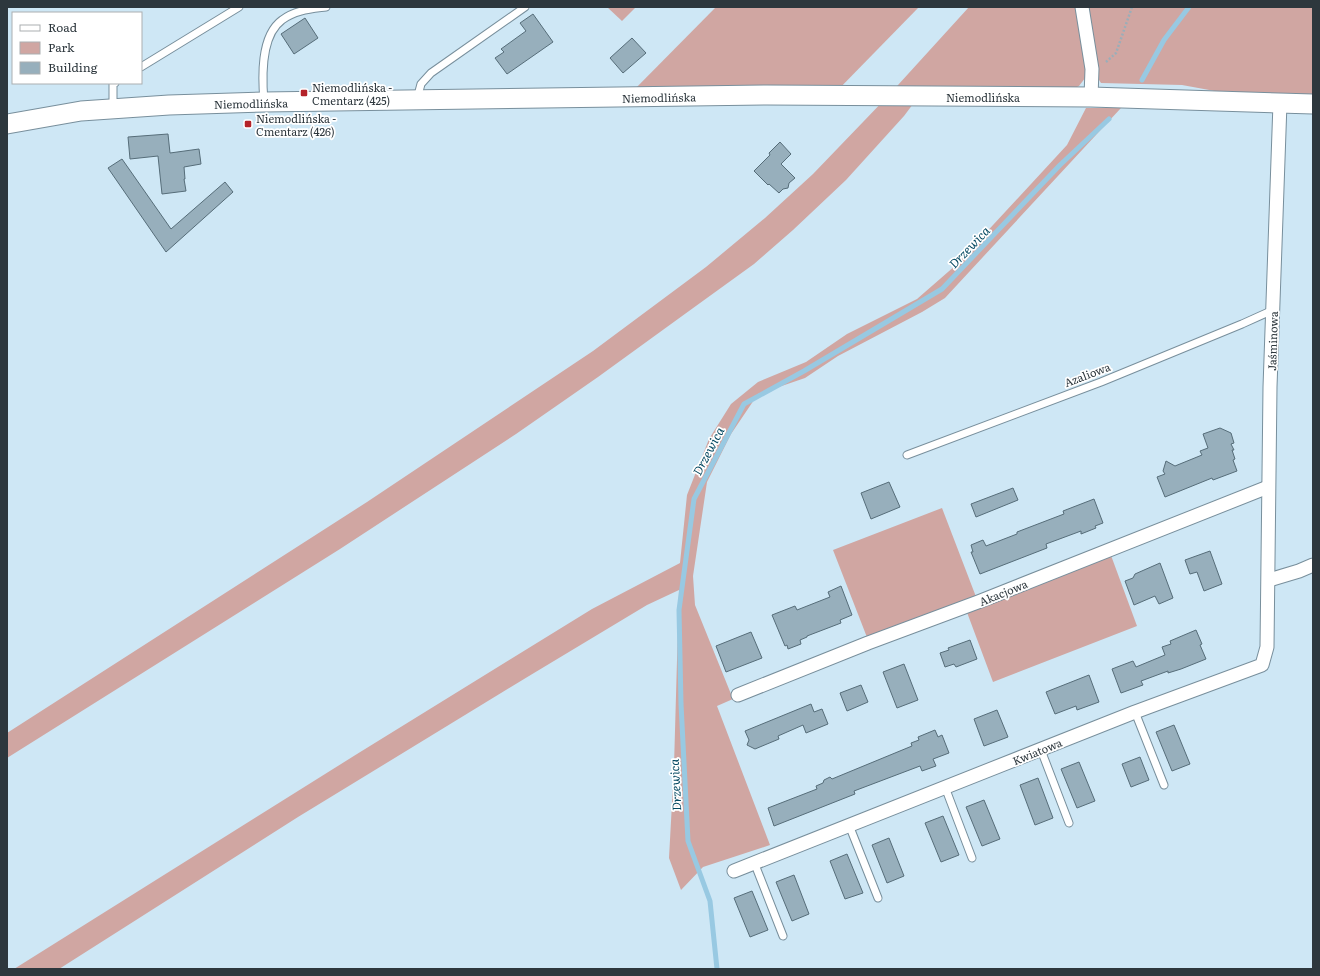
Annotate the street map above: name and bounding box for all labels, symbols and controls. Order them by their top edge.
legend [12,12,142,84]
text: Road [48,18,78,36]
text: Park [48,38,75,56]
text: Building [48,58,98,76]
place label: Niemodlińska - Cmentarz (425) [312,79,392,108]
marker: Niemodlińska - Cmentarz (425) [299,88,309,98]
street label: Niemodlińska [622,88,696,106]
street label: Niemodlińska [946,89,1020,105]
street label: Niemodlińska [214,94,288,112]
place label: Niemodlińska - Cmentarz (426) [256,110,336,139]
marker: Niemodlińska - Cmentarz (426) [243,119,253,129]
water label: Drzewica [944,222,994,272]
street label: Jaśminowa [1263,311,1281,371]
street label: Azaliowa [1062,358,1112,390]
water label: Drzewica [688,424,728,478]
street label: Akacjowa [976,575,1030,609]
street label: Kwiatowa [1010,734,1064,768]
water label: Drzewica [665,758,685,812]

